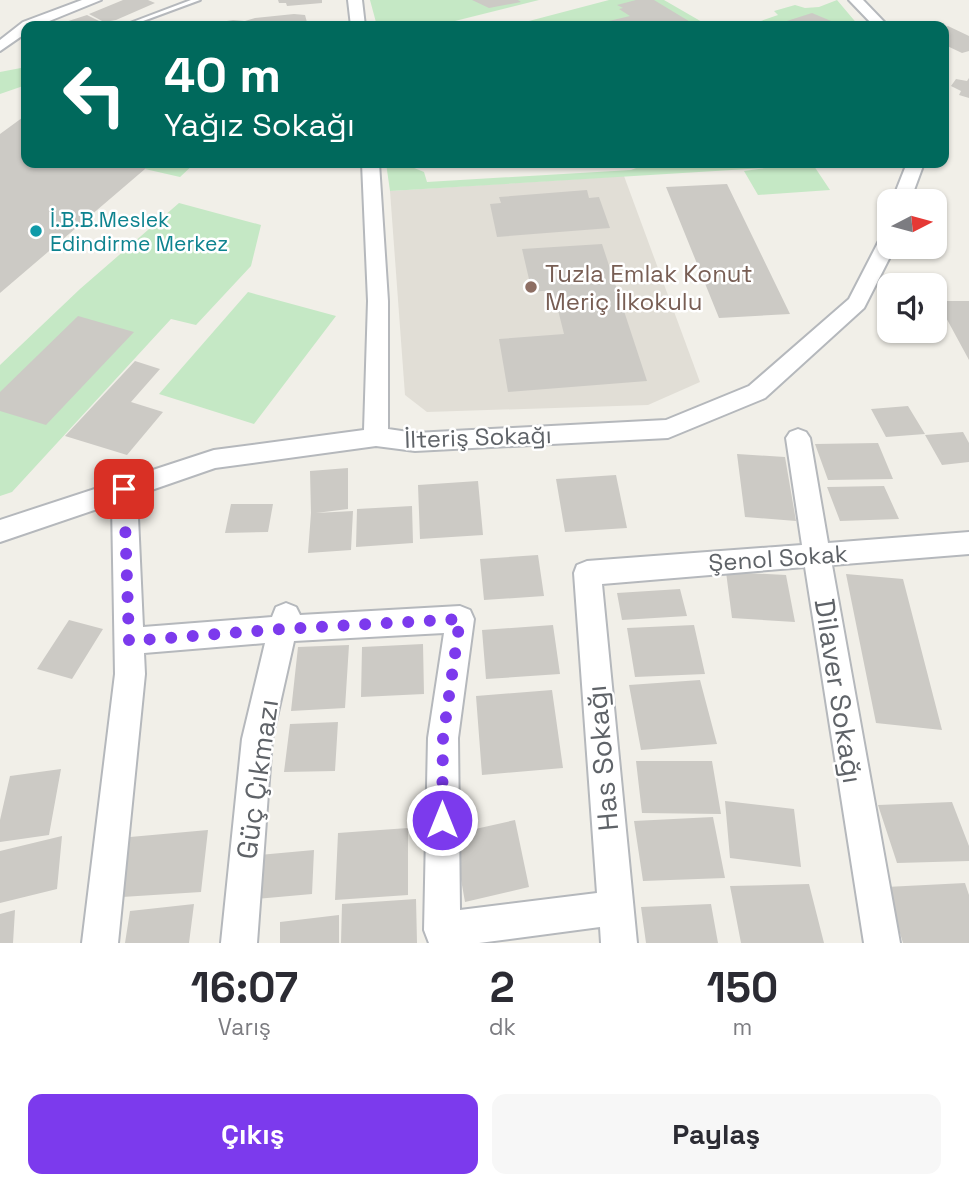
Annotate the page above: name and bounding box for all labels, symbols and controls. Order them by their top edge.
text: 40 m [164,44,281,106]
icon: left [49,49,140,140]
text: Yağız Sokağı [164,105,355,145]
north arrow [877,189,947,259]
map controls [877,189,947,343]
place label: İ.B.B.Meslek Edindirme Merkez [50,206,228,257]
marker: İ.B.B.Meslek Edindirme Merkez [28,223,44,239]
place label: Tuzla Emlak Konut Meriç İlkokulu [545,258,752,317]
button: sound [877,273,947,343]
marker: Tuzla Emlak Konut Meriç İlkokulu [523,279,539,295]
street label: İlteriş Sokağı [404,419,552,455]
pin [94,459,154,519]
icon: arrive [105,470,143,508]
street label: Şenol Sokak [707,538,849,578]
street label: Dilaver Sokağı [807,596,871,786]
street label: Has Sokağı [578,684,626,832]
street label: Güç Çıkmazı [228,697,286,861]
position arrow [405,783,479,857]
text: 16:07 [191,961,298,1014]
text: 2 [490,961,515,1014]
text: 150 [707,961,778,1014]
text: Varış [218,1012,271,1042]
text: dk [489,1012,516,1042]
text: m [733,1012,752,1042]
button: Çıkış [28,1094,478,1174]
button: Paylaş [492,1094,941,1174]

